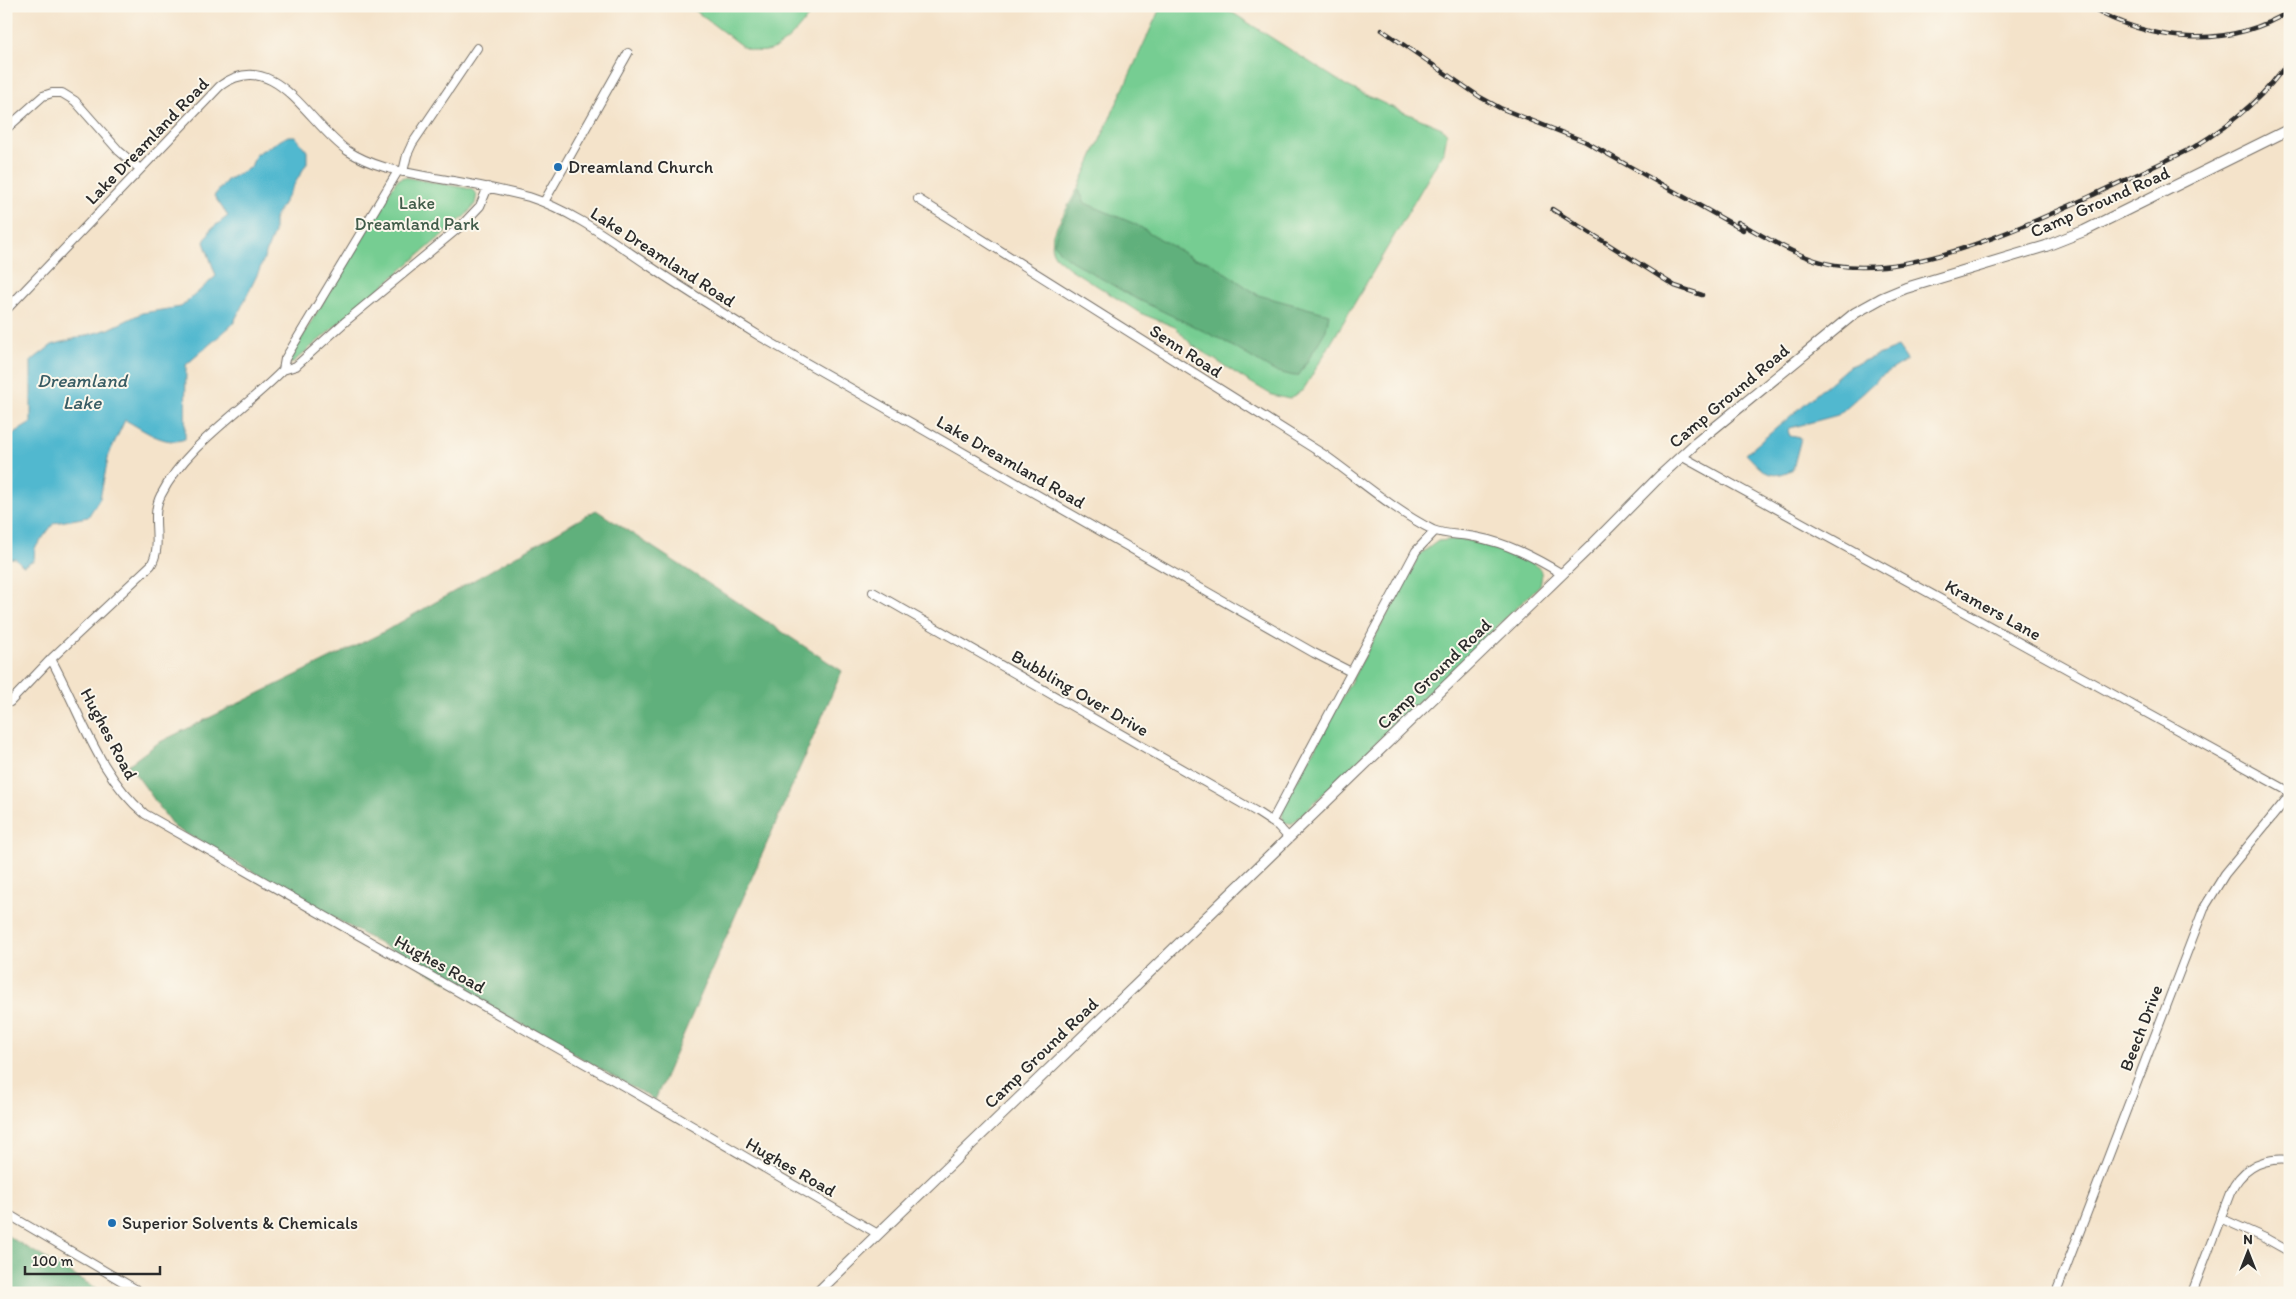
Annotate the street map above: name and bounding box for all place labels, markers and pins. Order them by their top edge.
place label: Dreamland Church [568,156,714,178]
marker: Dreamland Church [552,161,564,173]
place label: Superior Solvents & Chemicals [122,1212,358,1234]
marker: Superior Solvents & Chemicals [106,1217,118,1229]

